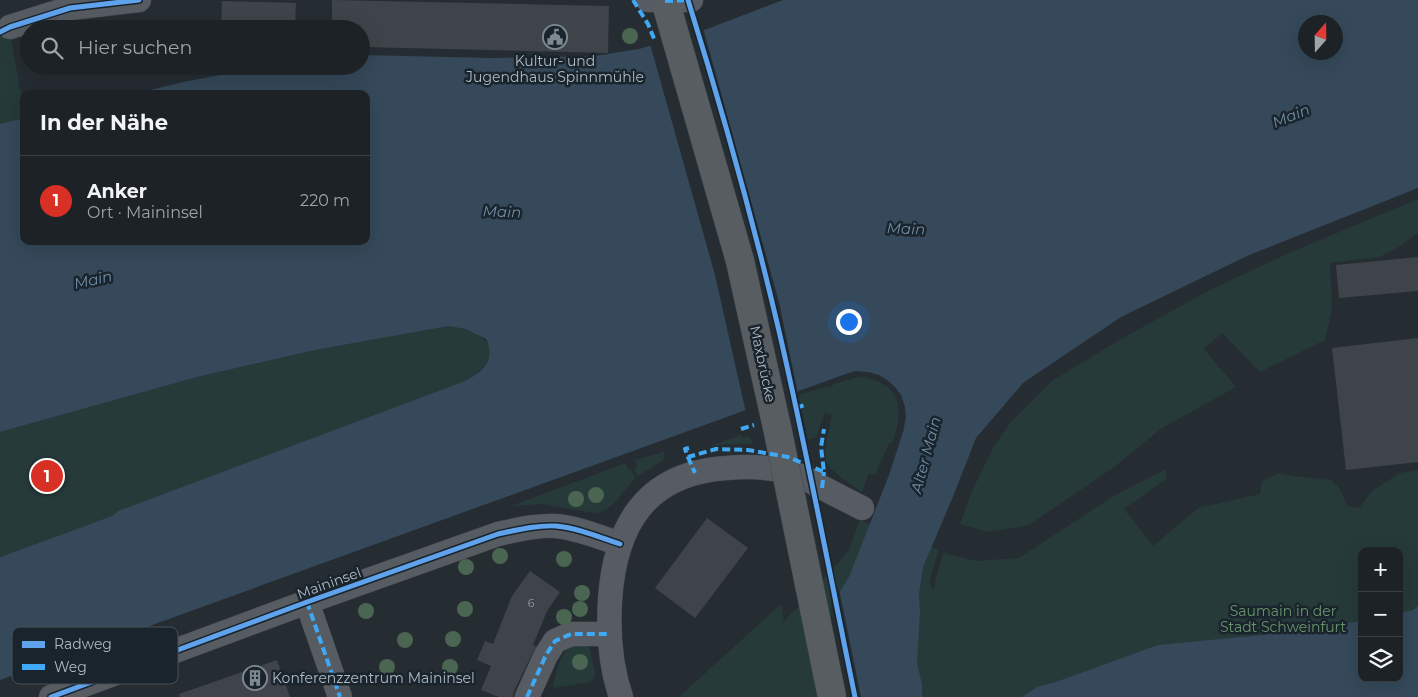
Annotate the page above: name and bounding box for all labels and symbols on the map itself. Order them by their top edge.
north arrow [1298,15,1343,60]
public building icon: Kultur- und Jugendhaus Spinnmühle [542,24,568,50]
place label: Kultur- und Jugendhaus Spinnmühle [465,52,644,86]
water label: Main [1269,99,1312,132]
water label: Main [482,201,522,222]
water label: Main [886,218,926,239]
water label: Main [72,266,114,293]
your location [836,309,862,335]
street label: Maxbrücke [746,324,780,404]
water label: Alter Main [906,415,945,496]
pin: 1 [31,457,63,495]
street label: Maininsel [294,563,364,603]
house number: 6 [528,596,535,610]
park label: Saumain in der Stadt Schweinfurt [1220,602,1346,636]
legend [12,627,178,684]
text: Radweg [54,635,112,653]
text: Weg [54,658,87,676]
building icon: Konferenzzentrum Maininsel [242,665,268,691]
place label: Konferenzzentrum Maininsel [272,669,475,687]

